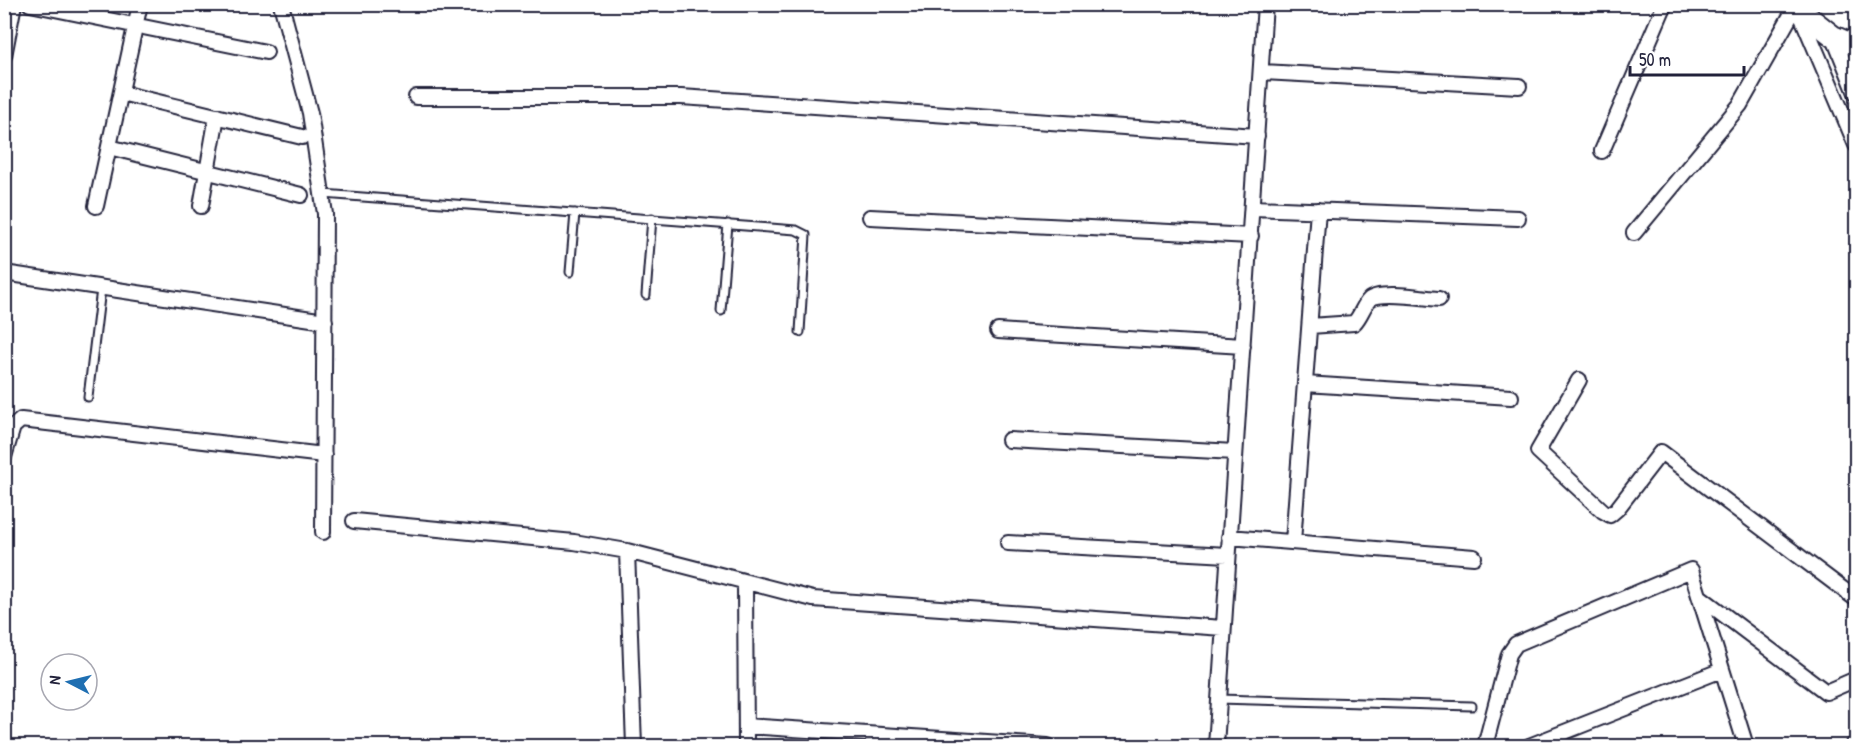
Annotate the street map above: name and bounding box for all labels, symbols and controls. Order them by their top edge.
scale bar [1630,39,1744,77]
text: 50 m [1639,47,1671,72]
north arrow [39,652,99,712]
text: N [43,674,66,686]

